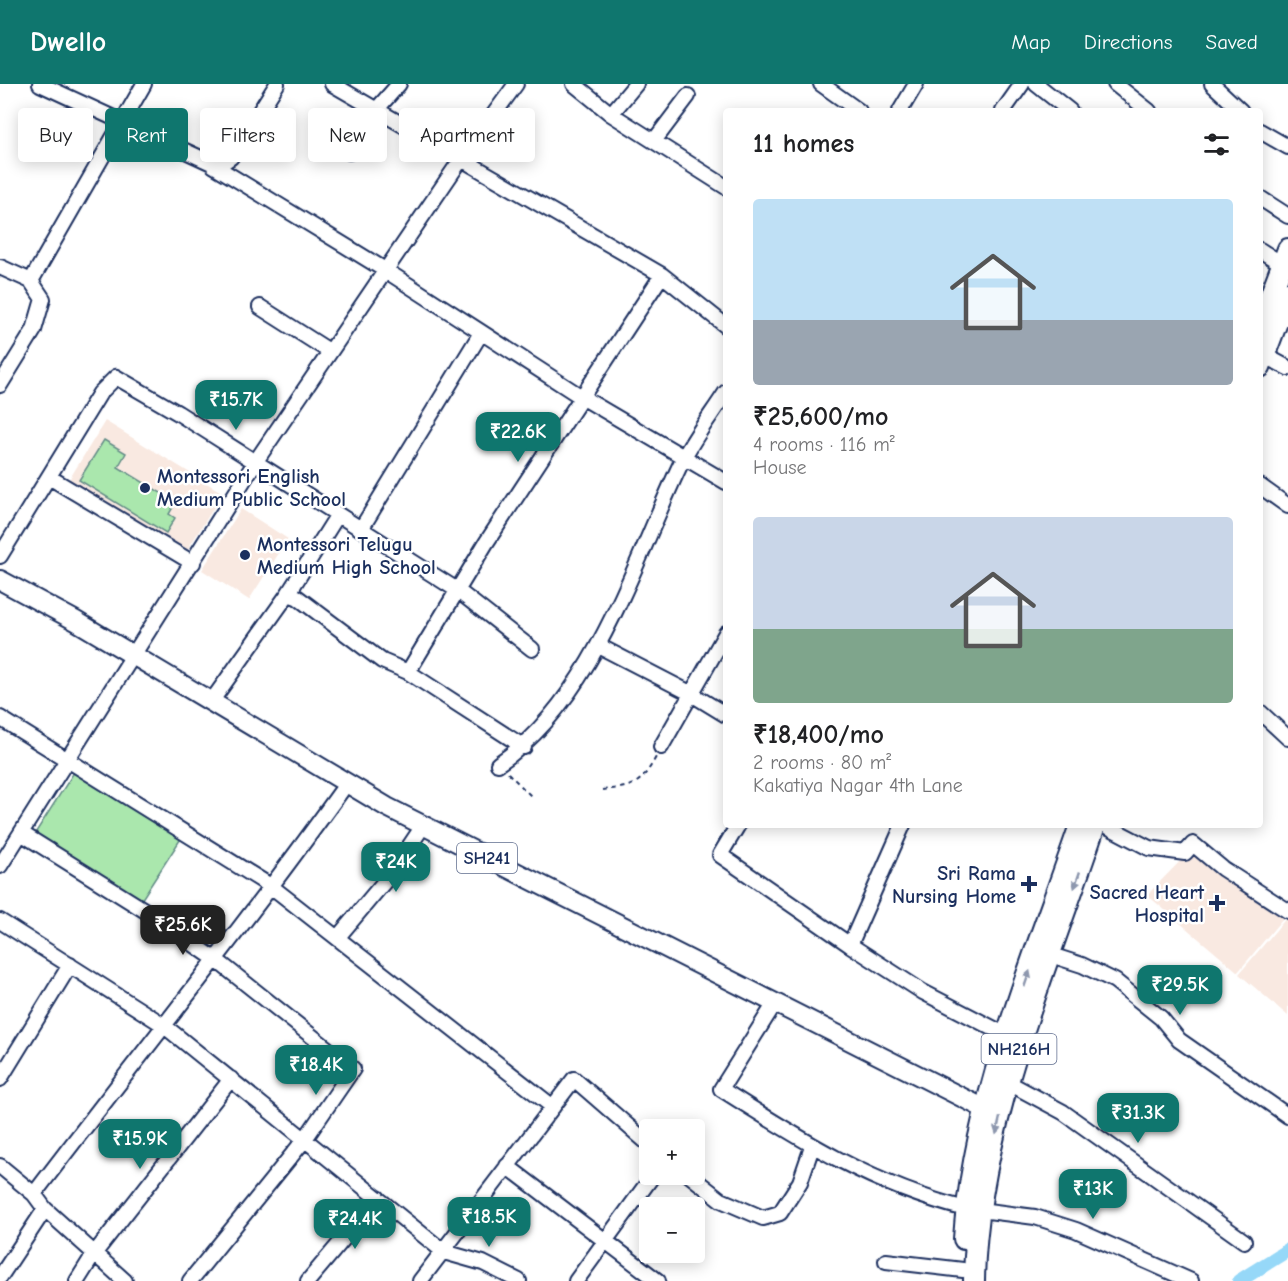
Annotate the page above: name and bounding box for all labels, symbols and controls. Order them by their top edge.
text: Dwello [30,26,106,58]
text: Map [1011,30,1051,54]
text: Directions [1084,30,1173,54]
text: Saved [1206,30,1258,54]
chip: Buy [18,108,93,162]
chip: Rent [105,108,188,162]
chip: Filters [200,108,296,162]
chip: New [308,108,387,162]
chip: Apartment [399,108,535,162]
icon: filters [1200,128,1233,161]
text: 11 homes [753,129,854,159]
icon: home [939,238,1047,346]
pin: ₹15.7K [187,380,285,431]
text: ₹15.7K [209,388,263,411]
text: ₹25,600/mo [753,402,888,432]
pin: ₹22.6K [469,412,567,463]
text: ₹22.6K [490,420,546,443]
text: 4 rooms · 116 m² [753,433,895,456]
text: House [753,456,807,479]
place label: Montessori English Medium Public School [157,465,346,511]
marker: Montessori English Medium Public School [138,481,152,495]
place label: Montessori Telugu Medium High School [257,533,436,579]
marker: Montessori Telugu Medium High School [238,548,252,562]
icon: home [939,556,1047,664]
text: ₹18,400/mo [753,720,884,750]
text: 2 rooms · 80 m² [753,751,891,774]
text: Kakatiya Nagar 4th Lane [753,774,963,797]
pin: ₹24K [360,842,432,893]
road number: SH241 [457,843,517,873]
text: ₹24K [375,850,417,873]
place label: Sri Rama Nursing Home [892,862,1016,908]
one-way arrow [1071,871,1081,889]
marker: Sri Rama Nursing Home [1020,875,1038,893]
place label: Sacred Heart Hospital [1090,881,1204,927]
marker: Sacred Heart Hospital [1208,894,1226,912]
pin: ₹25.6K [134,905,232,956]
text: ₹25.6K [154,913,212,936]
pin: ₹29.5K [1131,965,1229,1016]
one-way arrow [1023,970,1032,988]
text: ₹29.5K [1151,973,1209,996]
road number: NH216H [982,1034,1056,1064]
pin: ₹18.4K [267,1045,365,1096]
text: ₹18.4K [289,1053,343,1076]
pin: ₹31.3K [1089,1093,1187,1144]
text: ₹31.3K [1111,1101,1165,1124]
one-way arrow [993,1117,1002,1136]
pin: ₹15.9K [91,1119,189,1170]
map controls [639,1119,705,1263]
button: + [639,1119,705,1185]
text: ₹15.9K [112,1127,168,1150]
pin: ₹13K [1057,1169,1129,1220]
text: ₹13K [1073,1177,1113,1200]
pin: ₹18.5K [440,1197,538,1248]
button: − [639,1197,705,1263]
pin: ₹24.4K [306,1199,404,1250]
text: ₹18.5K [461,1205,517,1228]
text: ₹24.4K [328,1207,382,1230]

